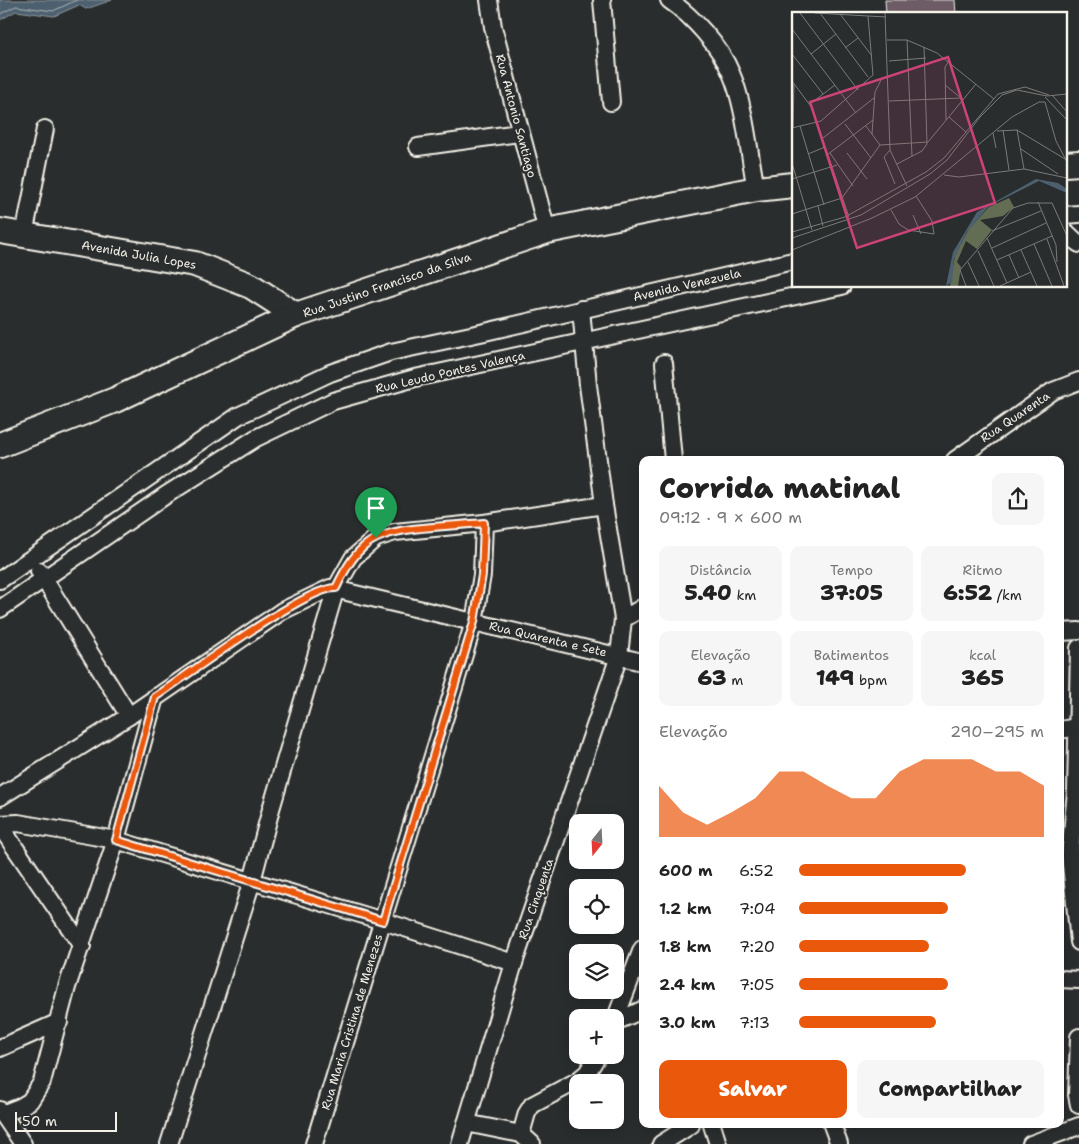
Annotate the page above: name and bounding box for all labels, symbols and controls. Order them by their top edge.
inset map [792,12,1066,288]
street label: Rua Antonio Santiago [492,52,540,180]
street label: Avenida Julia Lopes [80,237,198,273]
street label: Rua Justino Francisco da Silva [301,249,474,321]
street label: Avenida Venezuela [631,265,743,305]
street label: Rua Leudo Pontes Valença [374,347,527,397]
street label: Rua Quarenta [977,388,1053,446]
text: Corrida matinal [659,469,900,507]
button: share [992,473,1044,525]
pin [355,487,397,538]
icon: arrive [362,494,390,522]
text: 09:12 · 9 × 600 m [659,507,802,528]
text: Distância [690,561,751,579]
text: Tempo [830,561,873,579]
text: Ritmo [963,561,1002,579]
text: 5.40 [685,579,732,607]
text: 37:05 [820,579,883,607]
text: 6:52 [943,579,992,607]
text: km [732,586,756,604]
text: /km [992,586,1022,604]
street label: Rua Quarenta e Sete [488,618,609,660]
text: Elevação [690,646,751,664]
text: Batimentos [814,646,889,664]
text: kcal [969,646,996,664]
text: 63 [698,664,727,692]
text: 149 [816,664,854,692]
text: 365 [961,664,1004,692]
text: m [727,671,743,689]
text: bpm [854,671,887,689]
text: Elevação [659,721,728,742]
text: 290–295 m [950,721,1044,742]
north arrow [569,814,624,869]
map controls [569,814,624,1129]
street label: Rua Cinquenta [515,856,557,942]
text: 600 m [659,860,713,881]
text: 6:52 [739,860,774,881]
button: locate [569,879,624,934]
text: 1.2 km [659,898,712,919]
text: 7:04 [739,898,775,919]
street label: Rua Maria Cristina de Menezes [318,932,386,1112]
text: 1.8 km [659,936,711,957]
text: 7:20 [739,936,775,957]
button: layers [569,944,624,999]
text: 2.4 km [659,974,715,995]
text: 7:05 [739,974,774,995]
button: + [569,1009,624,1064]
text: 3.0 km [659,1012,715,1033]
text: 7:13 [739,1012,770,1033]
button: Salvar [659,1060,847,1118]
button: Compartilhar [857,1060,1044,1118]
button: − [569,1074,624,1129]
scale bar [15,1109,118,1132]
text: 50 m [22,1112,57,1130]

